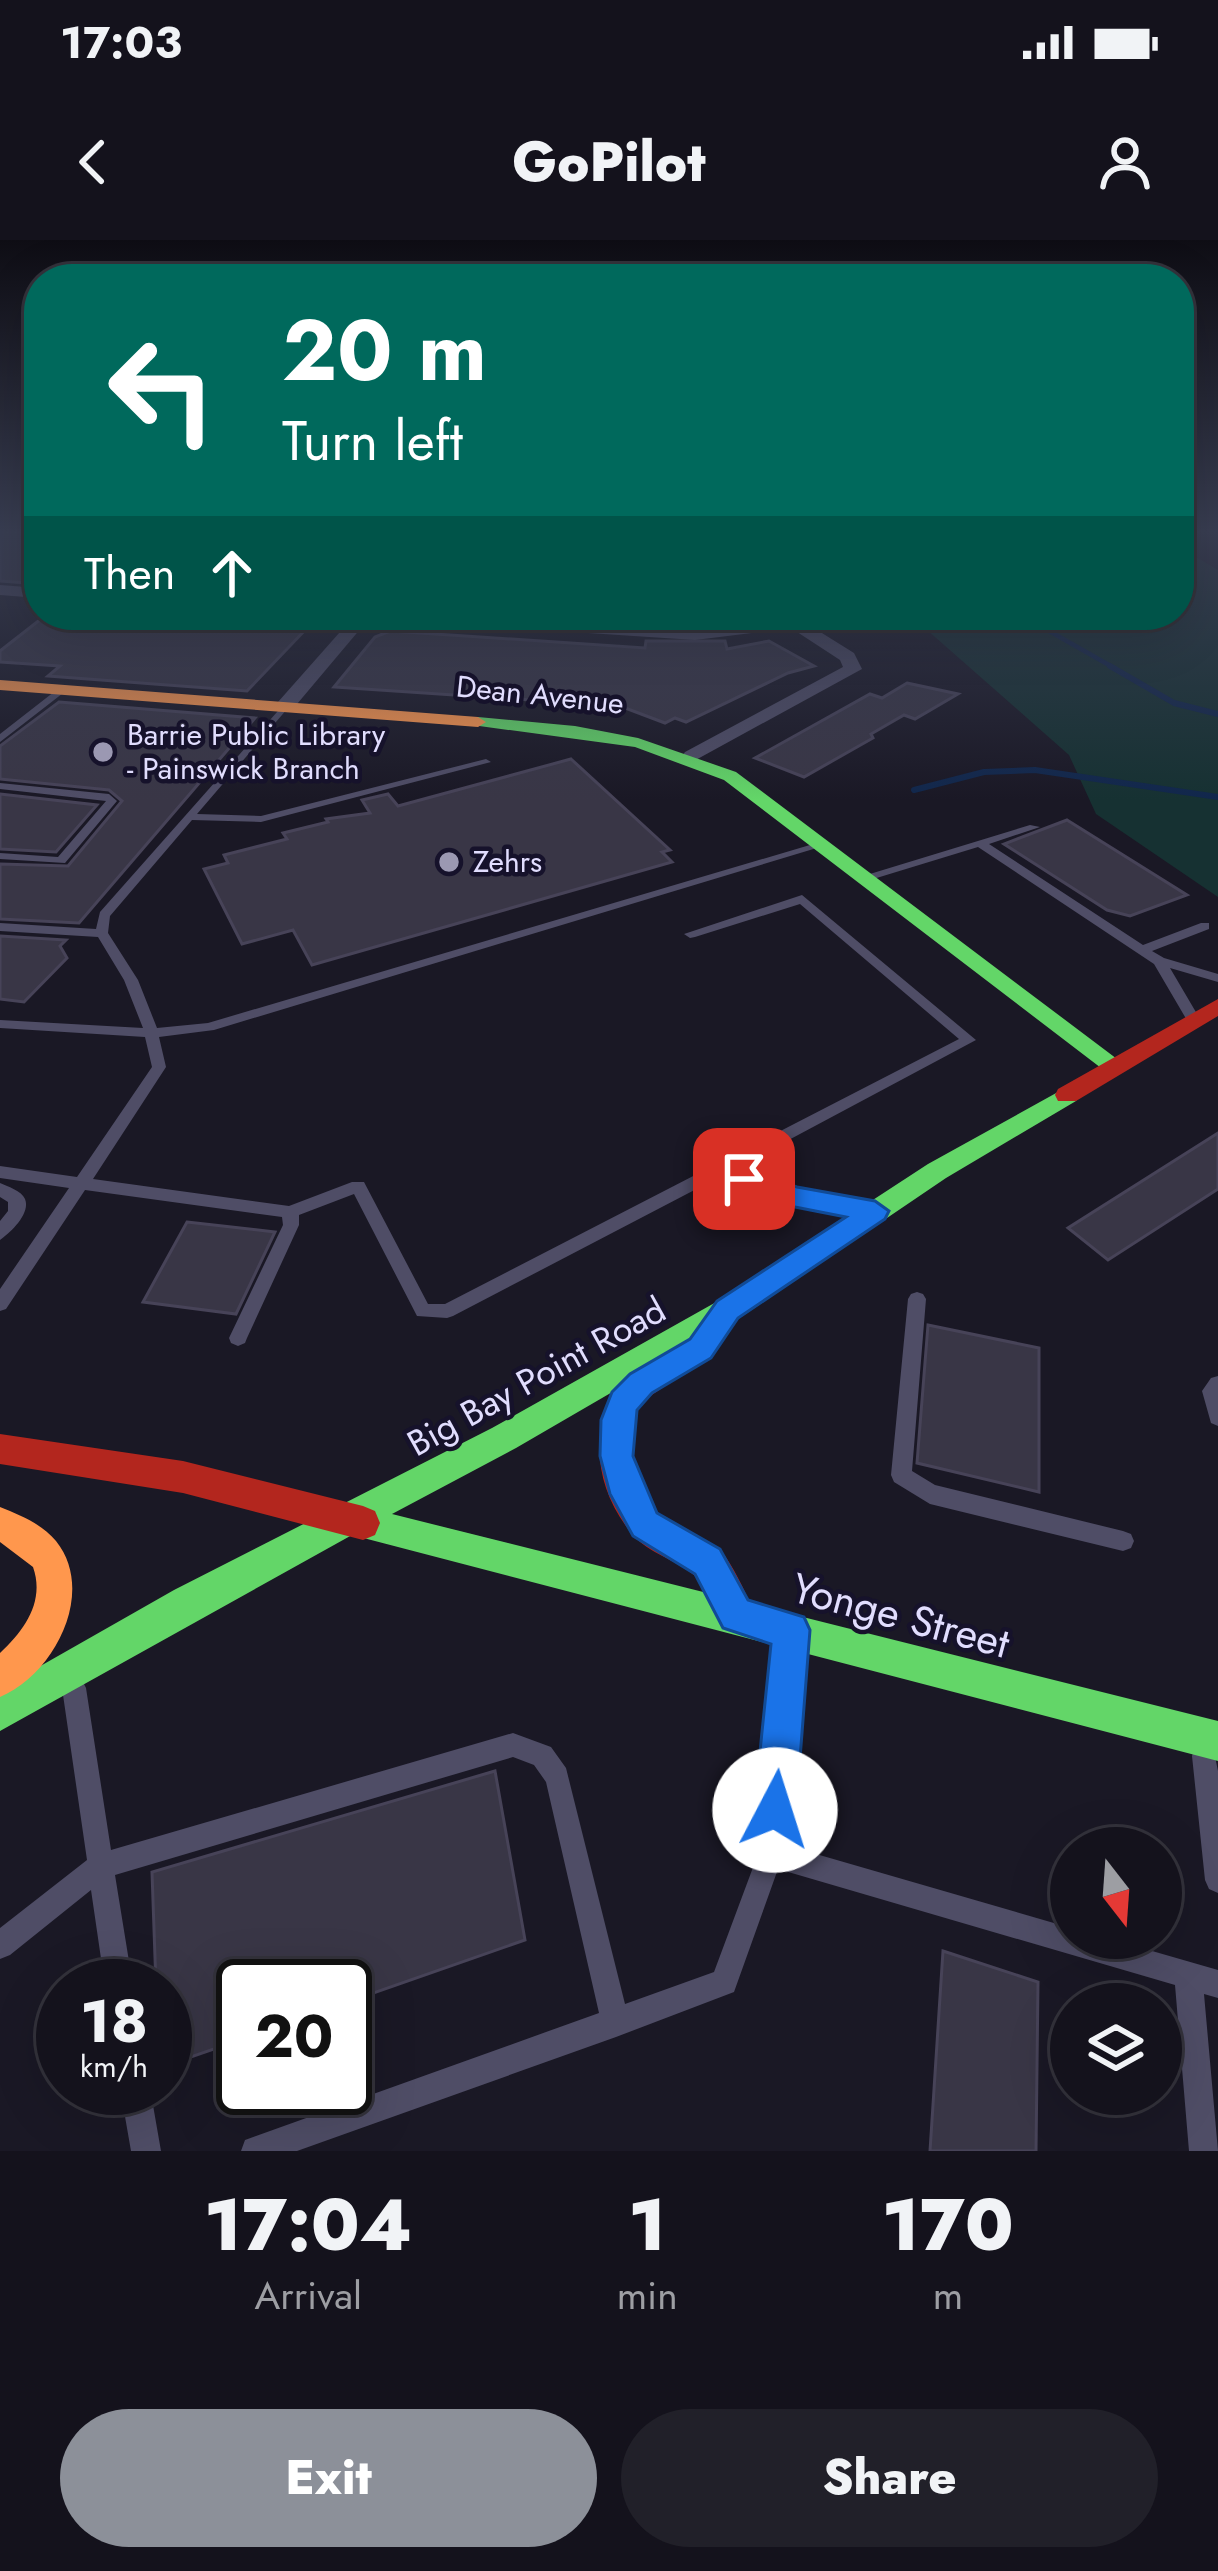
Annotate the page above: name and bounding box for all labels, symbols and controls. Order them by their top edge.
text: 17:03 [60,10,182,75]
text: GoPilot [512,123,706,201]
icon: back [60,129,126,195]
icon: person [1092,129,1158,195]
text: 20 m [282,290,487,412]
icon: left [84,312,240,468]
text: Turn left [282,402,463,480]
icon: ahead [199,540,265,606]
text: Then [84,541,175,606]
street label: Dean Avenue [454,664,626,725]
place label: Barrie Public Library - Painswick Branch [127,713,386,790]
marker: Barrie Public Library - Painswick Branch [90,739,116,765]
place label: Zehrs [473,840,542,883]
marker: Zehrs [436,849,462,875]
pin [693,1128,795,1230]
icon: arrive [711,1146,777,1212]
street label: Big Bay Point Road [397,1283,675,1469]
street label: Yonge Street [785,1557,1016,1674]
position arrow [712,1747,838,1873]
north arrow [1050,1827,1182,1959]
map controls [1050,1827,1182,2115]
speed limit sign: 20 [216,1959,372,2115]
text: 18 [80,1978,148,2065]
button: layers [1050,1983,1182,2115]
text: km/h [80,2045,148,2088]
text: 17:04 [204,2173,413,2277]
text: 1 [628,2173,666,2277]
text: 170 [882,2173,1014,2277]
text: Arrival [255,2267,362,2324]
text: min [617,2267,678,2324]
text: m [933,2267,963,2324]
button: Exit [60,2409,597,2547]
button: Share [621,2409,1158,2547]

